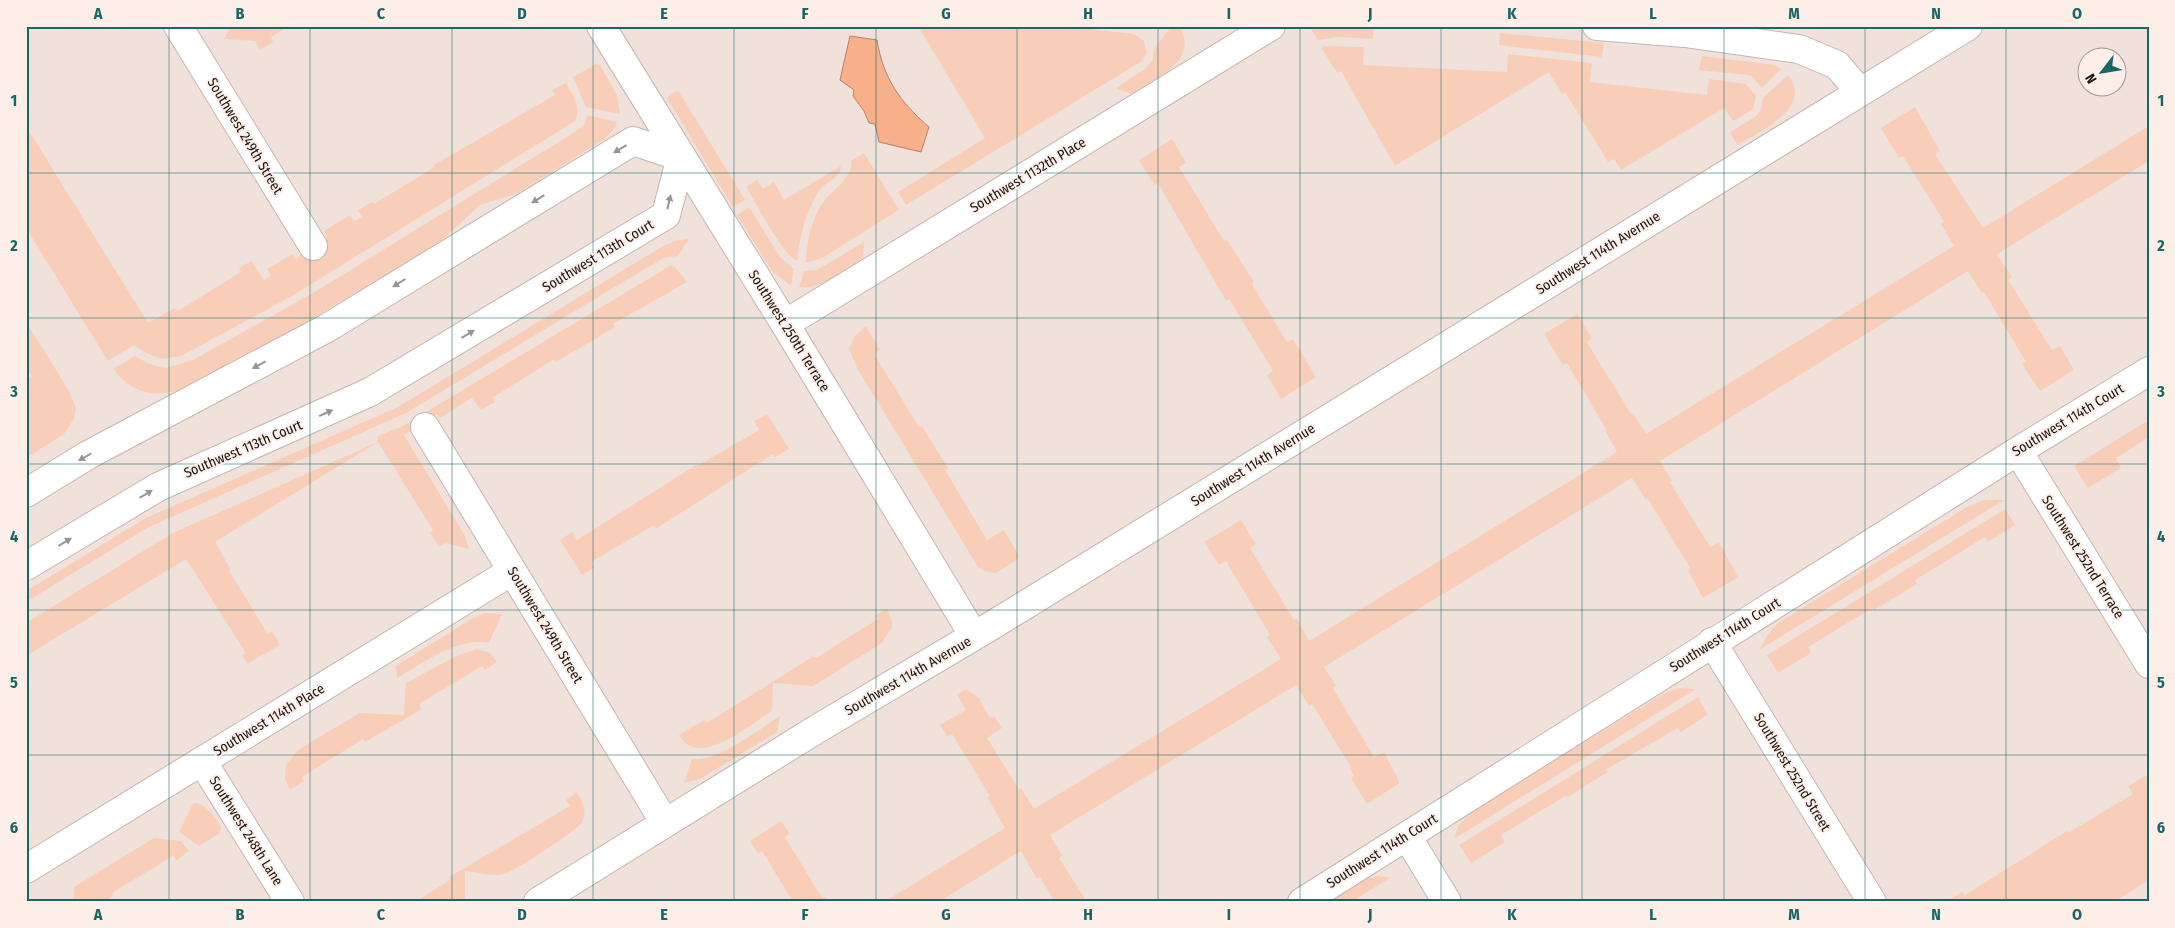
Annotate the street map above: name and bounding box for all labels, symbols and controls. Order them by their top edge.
text: A [93,4,103,23]
text: B [236,4,245,23]
text: C [377,4,386,23]
text: D [517,4,527,23]
text: E [660,4,668,23]
text: F [801,4,809,23]
text: G [941,4,951,23]
text: H [1083,4,1093,23]
text: I [1227,4,1231,23]
text: J [1367,4,1372,23]
text: K [1507,4,1517,23]
text: L [1649,4,1657,23]
text: M [1788,4,1800,23]
text: N [1931,4,1941,23]
text: O [2072,4,2082,23]
north arrow [2078,48,2128,98]
text: N [2082,70,2101,86]
street label: Southwest 249th Street [204,75,287,197]
text: 1 [11,91,17,110]
text: 1 [2158,91,2164,110]
street label: Southwest 1132th Place [967,134,1089,216]
one-way arrow [613,145,626,154]
one-way arrow [532,194,545,203]
one-way arrow [665,194,673,209]
street label: Southwest 114th Avernue [1533,208,1663,298]
street label: Southwest 113th Court [539,216,657,296]
text: 2 [9,236,18,255]
text: 2 [2156,236,2165,255]
street label: Southwest 250th Terrace [745,267,833,395]
one-way arrow [393,279,406,288]
one-way arrow [461,329,474,339]
one-way arrow [253,361,266,370]
street label: Southwest 114th Court [2009,380,2127,460]
text: 3 [9,382,18,401]
text: 3 [2156,382,2165,401]
one-way arrow [319,409,333,417]
street label: Southwest 113th Court [181,416,305,482]
street label: Southwest 114th Avernue [1188,420,1318,510]
one-way arrow [78,453,91,462]
one-way arrow [139,489,152,498]
street label: Southwest 252nd Terrace [2038,492,2128,622]
text: 4 [10,527,18,546]
text: 4 [2157,527,2165,546]
one-way arrow [59,538,72,547]
street label: Southwest 249th Street [504,564,587,686]
street label: Southwest 114th Court [1667,594,1784,676]
street label: Southwest 114th Avernue [842,633,974,719]
text: 5 [10,673,18,692]
text: 5 [2157,673,2165,692]
street label: Southwest 114th Place [210,680,328,760]
street label: Southwest 252nd Street [1750,710,1834,834]
street label: Southwest 248th Lane [205,773,287,889]
street label: Southwest 114th Court [1324,810,1441,892]
text: 6 [10,818,18,837]
text: 6 [2157,818,2165,837]
text: A [93,905,103,924]
text: B [236,905,245,924]
text: C [377,905,386,924]
text: D [517,905,527,924]
text: E [660,905,668,924]
text: F [801,905,809,924]
text: G [941,905,951,924]
text: H [1083,905,1093,924]
text: I [1227,905,1231,924]
text: J [1367,905,1372,924]
text: K [1507,905,1517,924]
text: L [1649,905,1657,924]
text: M [1788,905,1800,924]
text: N [1931,905,1941,924]
text: O [2072,905,2082,924]

